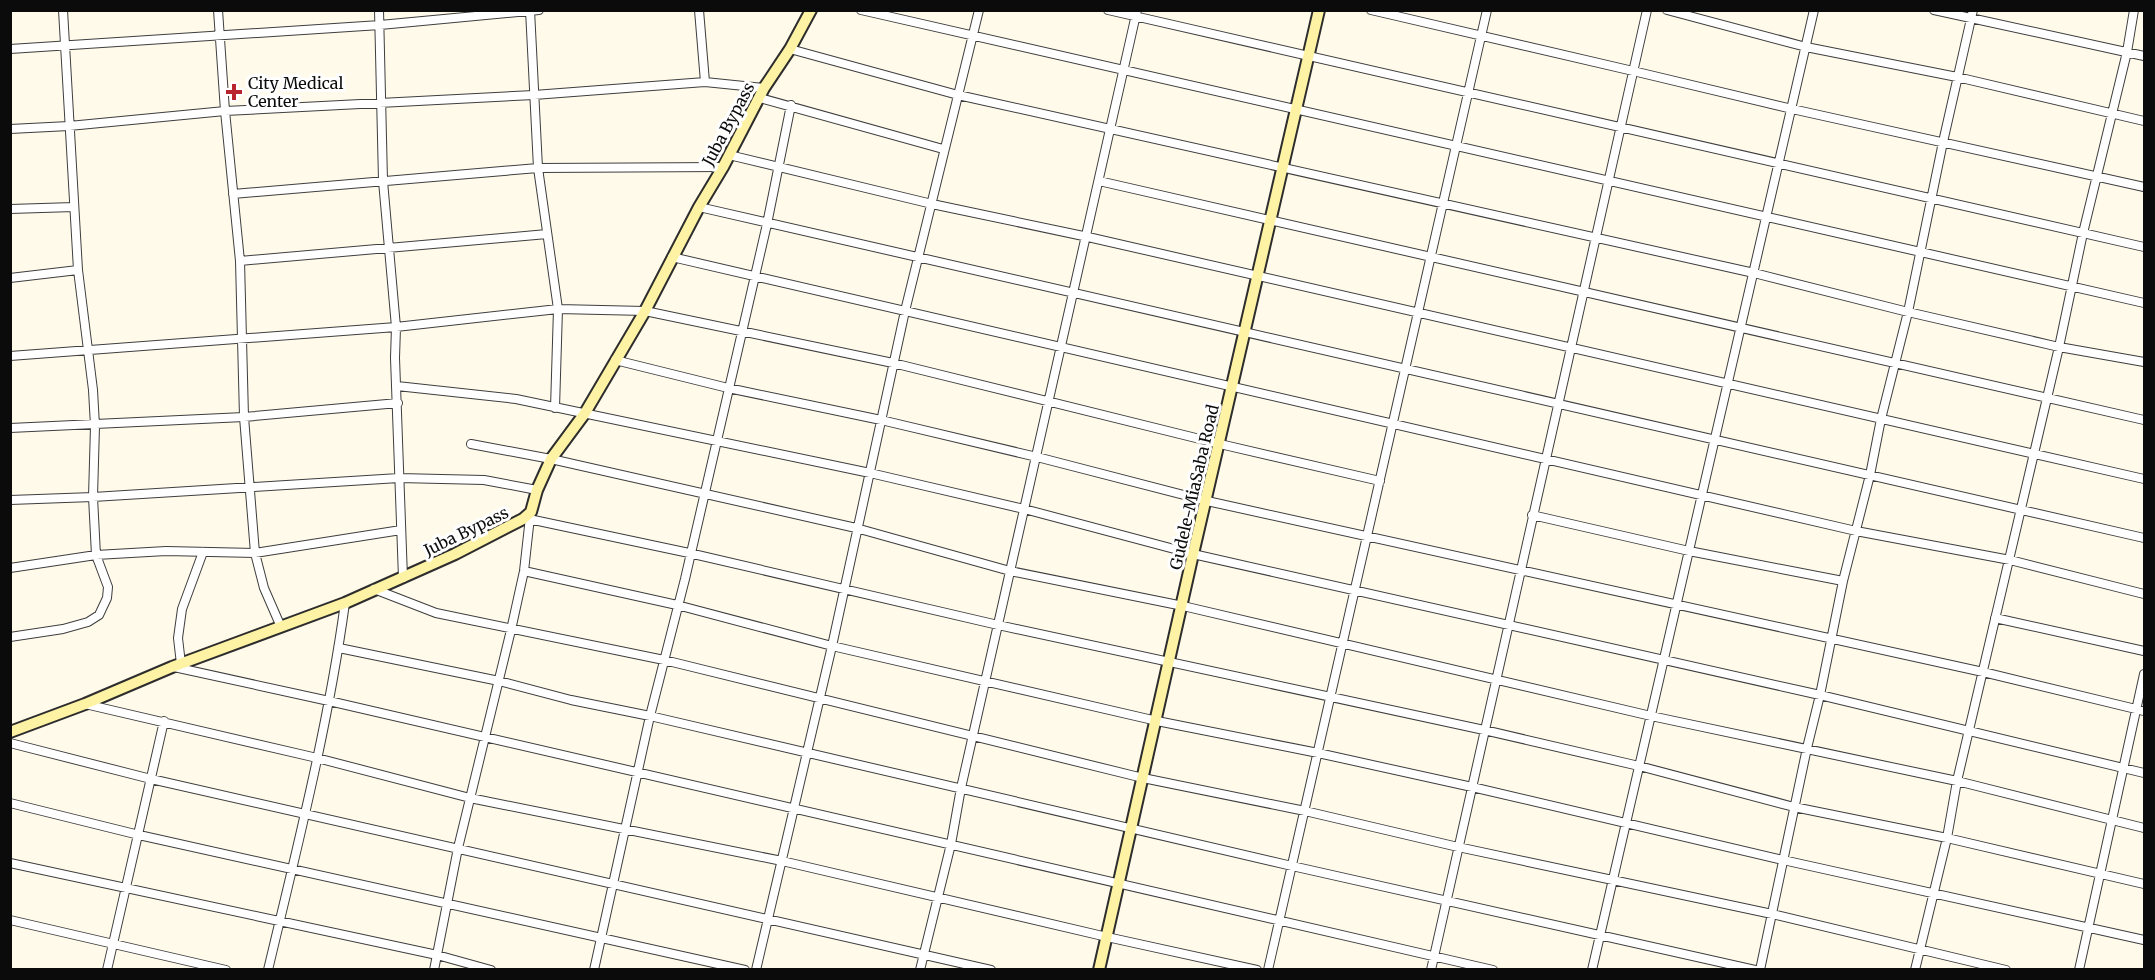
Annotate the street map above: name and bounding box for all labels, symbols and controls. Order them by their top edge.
place label: City Medical Center [248,73,343,111]
street label: Juba Bypass [697,79,758,170]
marker: City Medical Center [225,83,243,101]
street label: Gudele-MiaSaba Road [1165,402,1223,572]
street label: Juba Bypass [420,502,512,561]

